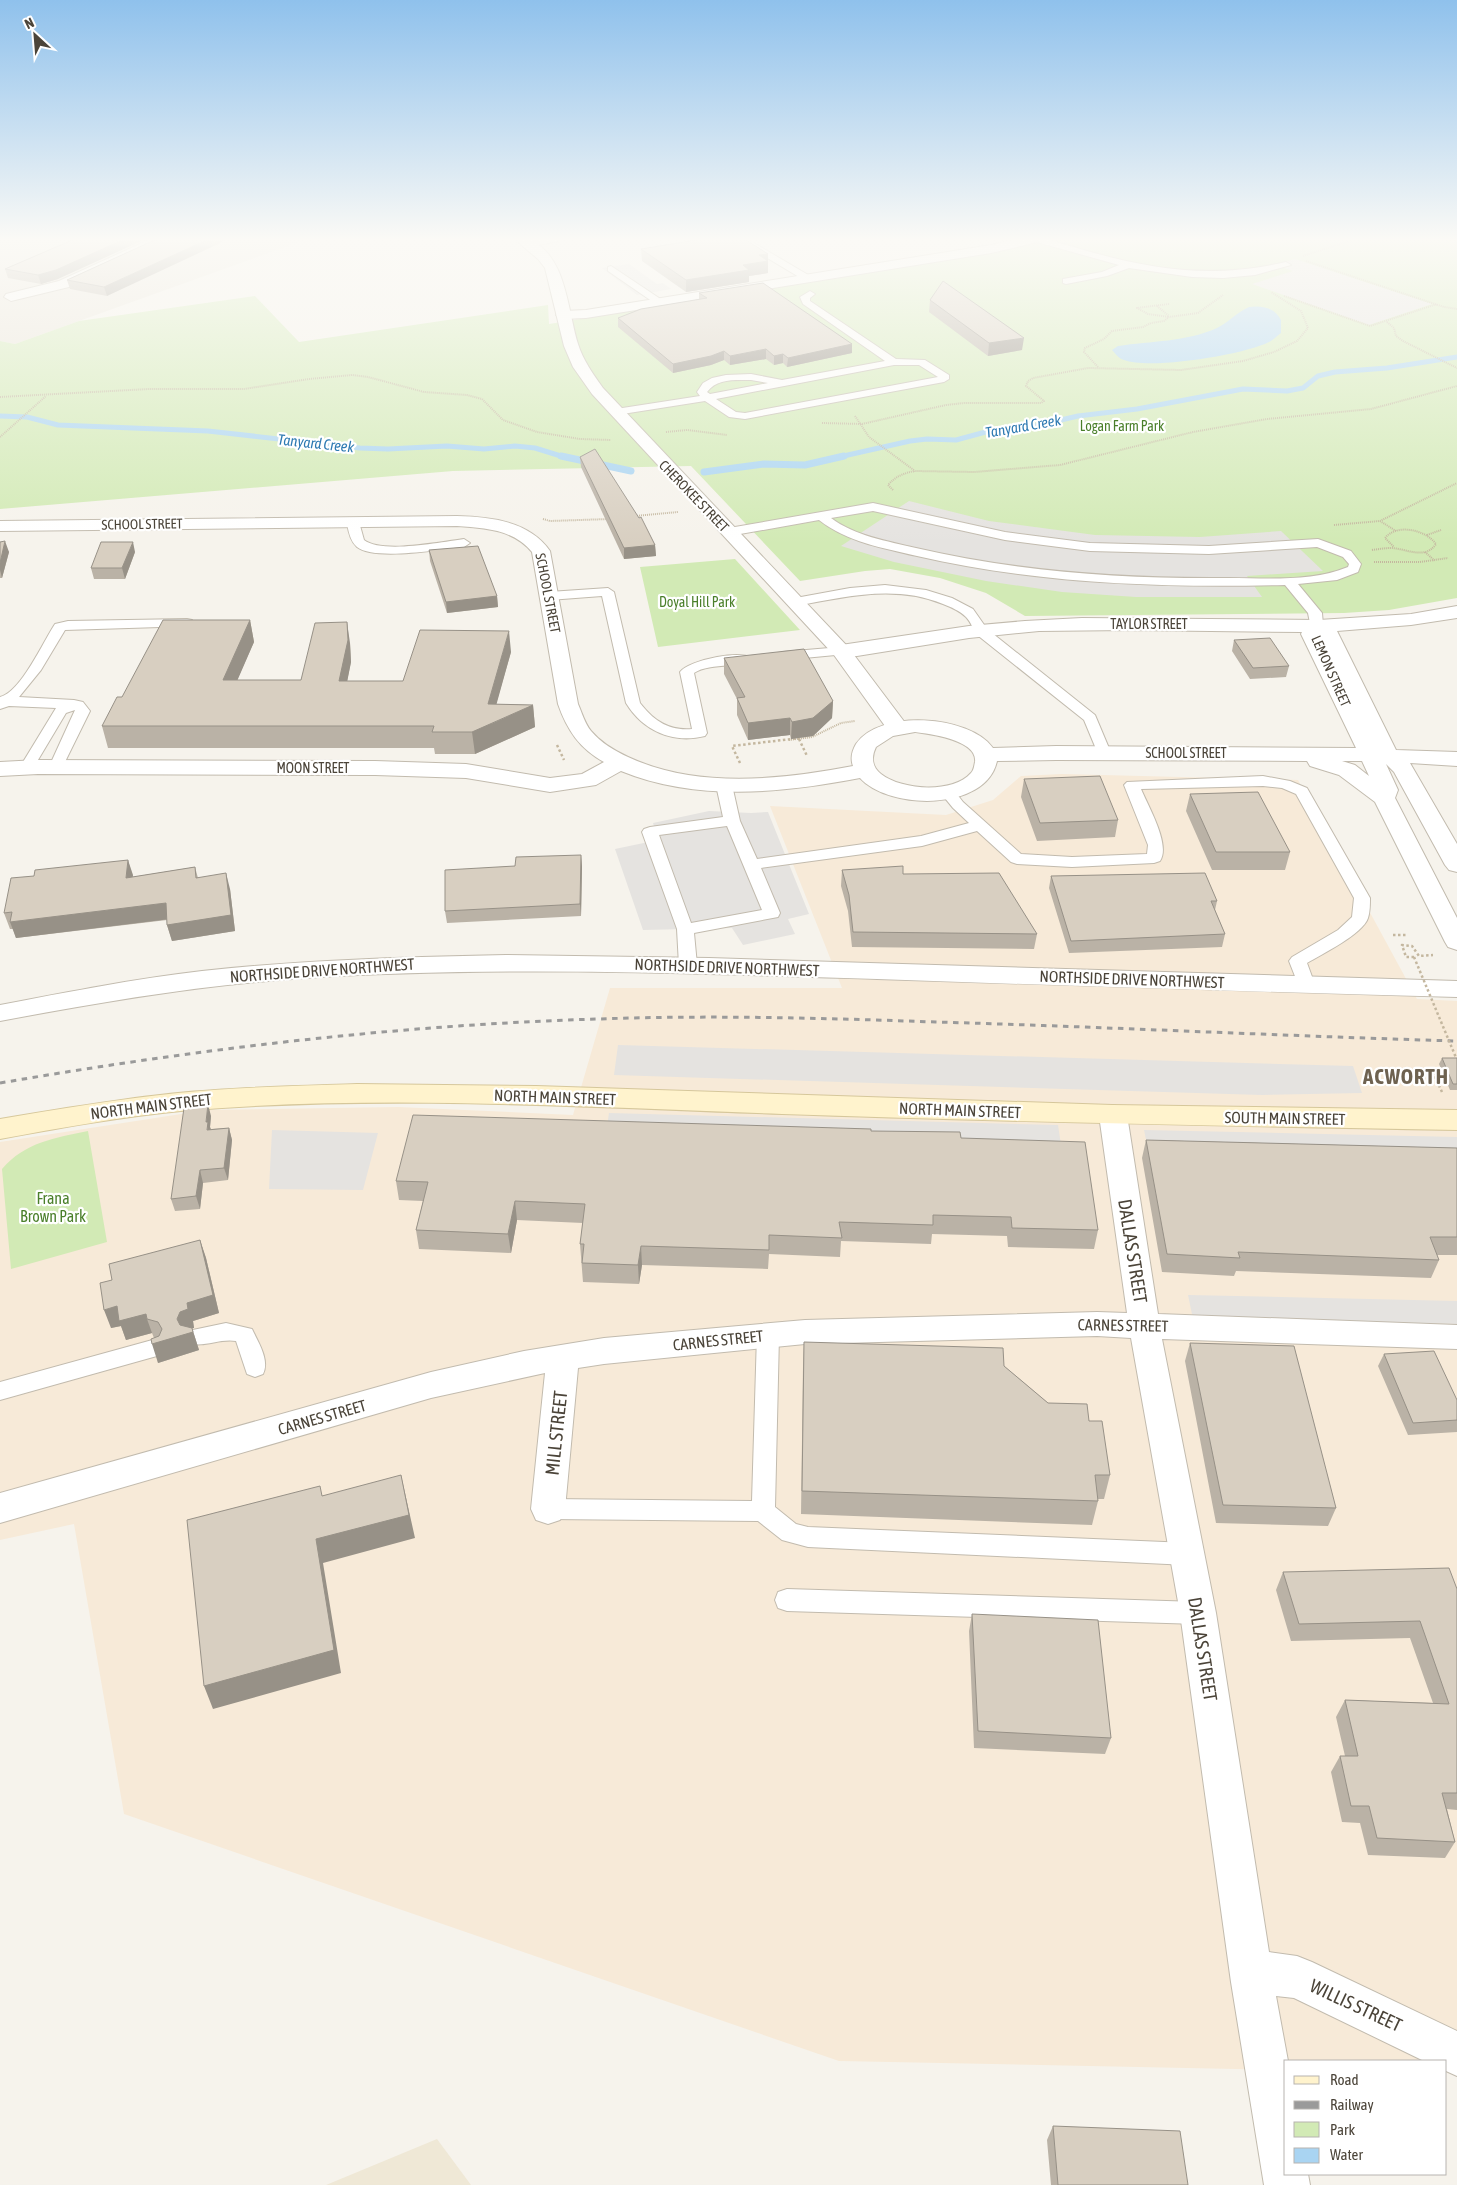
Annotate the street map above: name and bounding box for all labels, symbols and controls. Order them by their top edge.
north arrow [10,10,60,60]
text: N [22,14,37,32]
water label: Tanyard Creek [984,411,1063,441]
park label: Logan Farm Park [1080,418,1164,434]
water label: Tanyard Creek [277,431,355,456]
street label: CHEROKEE STREET [656,457,732,535]
street label: SCHOOL STREET [101,515,183,533]
street label: SCHOOL STREET [532,552,564,634]
park label: Doyal Hill Park [659,594,735,610]
street label: TAYLOR STREET [1110,616,1188,632]
street label: LEMON STREET [1308,633,1354,709]
street label: SCHOOL STREET [1145,745,1227,761]
street label: MOON STREET [276,760,350,776]
street label: NORTHSIDE DRIVE NORTHWEST [229,955,415,985]
street label: NORTHSIDE DRIVE NORTHWEST [634,955,820,979]
street label: NORTHSIDE DRIVE NORTHWEST [1039,967,1225,991]
district label: ACWORTH [1362,1064,1449,1088]
street label: NORTH MAIN STREET [494,1086,616,1108]
street label: NORTH MAIN STREET [89,1090,213,1122]
street label: NORTH MAIN STREET [899,1099,1021,1121]
street label: SOUTH MAIN STREET [1225,1108,1345,1128]
park label: Frana Brown Park [20,1189,86,1225]
street label: DALLAS STREET [1114,1197,1152,1305]
street label: CARNES STREET [1078,1315,1168,1335]
street label: CARNES STREET [672,1326,764,1354]
street label: MILL STREET [541,1389,571,1477]
street label: CARNES STREET [276,1396,368,1438]
street label: DALLAS STREET [1184,1595,1222,1703]
street label: WILLIS STREET [1306,1974,1406,2036]
legend [1284,2060,1447,2175]
text: Road [1330,2071,1359,2088]
text: Railway [1330,2096,1374,2113]
text: Park [1330,2121,1355,2138]
text: Water [1330,2146,1363,2163]

